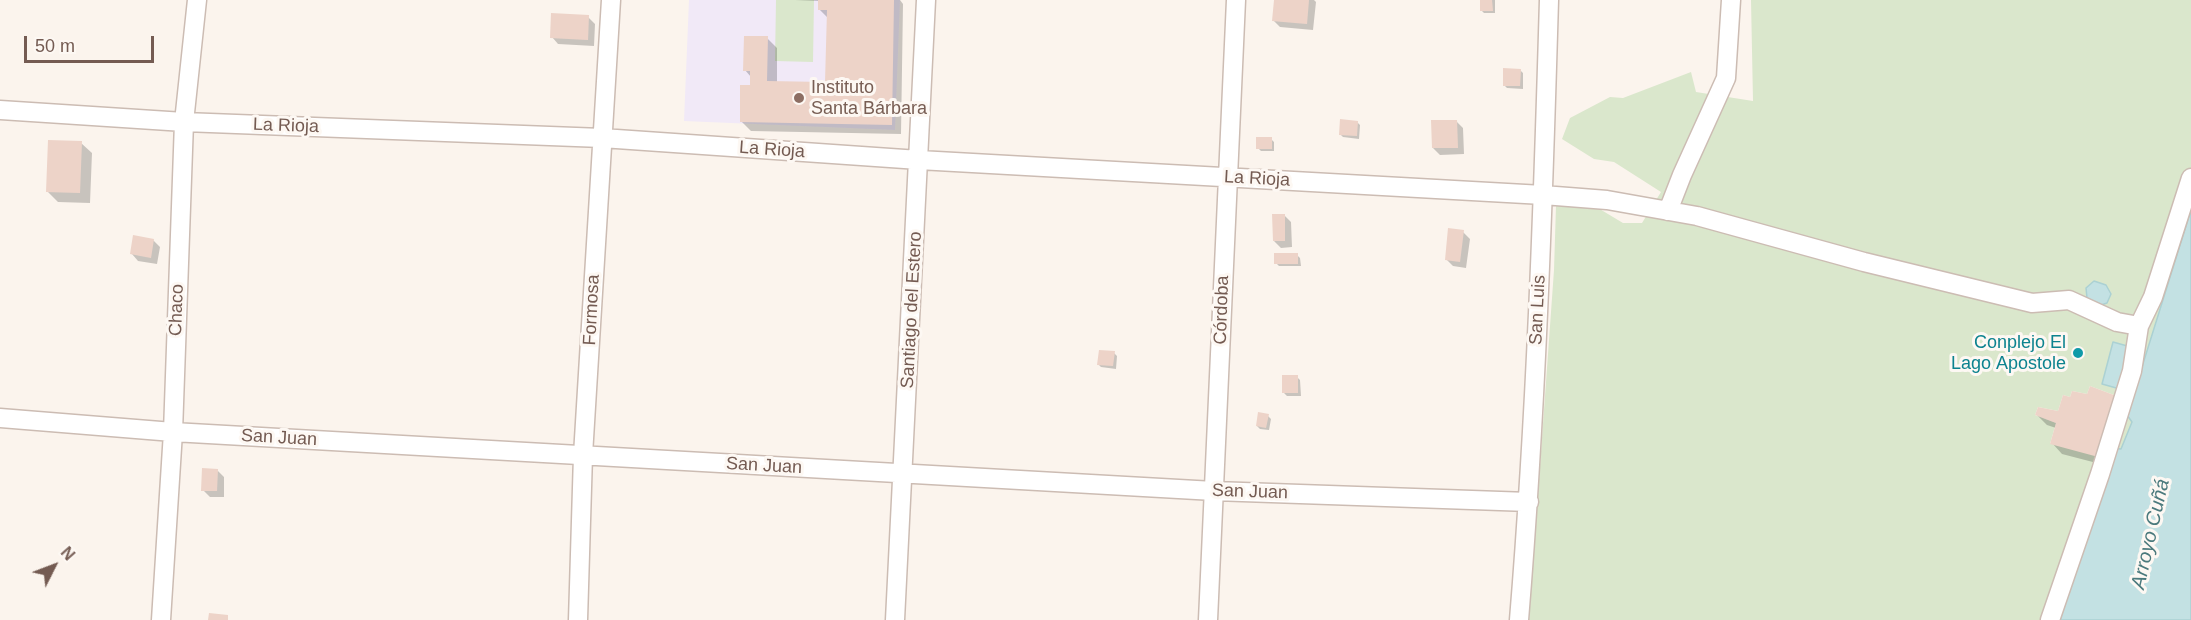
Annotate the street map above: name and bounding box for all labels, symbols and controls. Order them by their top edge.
scale bar [27,24,158,62]
text: 50 m [35,36,75,56]
place label: Instituto Santa Bárbara [811,77,927,119]
marker: Instituto Santa Bárbara [792,91,806,105]
street label: La Rioja [253,114,319,138]
street label: La Rioja [738,137,806,163]
street label: La Rioja [1223,166,1291,192]
street label: Santiago del Estero [897,231,927,389]
street label: Formosa [579,274,605,346]
street label: San Luis [1525,274,1551,346]
street label: Córdoba [1210,275,1234,345]
street label: Chaco [165,284,189,336]
place label: Conplejo El Lago Apostole [1951,332,2066,374]
marker: Conplejo El Lago Apostole [2071,346,2085,360]
street label: San Juan [240,425,318,451]
street label: San Juan [725,453,803,479]
water label: Arroyo Cuñá [2127,477,2175,591]
street label: San Juan [1212,480,1288,504]
north arrow [24,536,84,596]
text: N [58,544,78,564]

